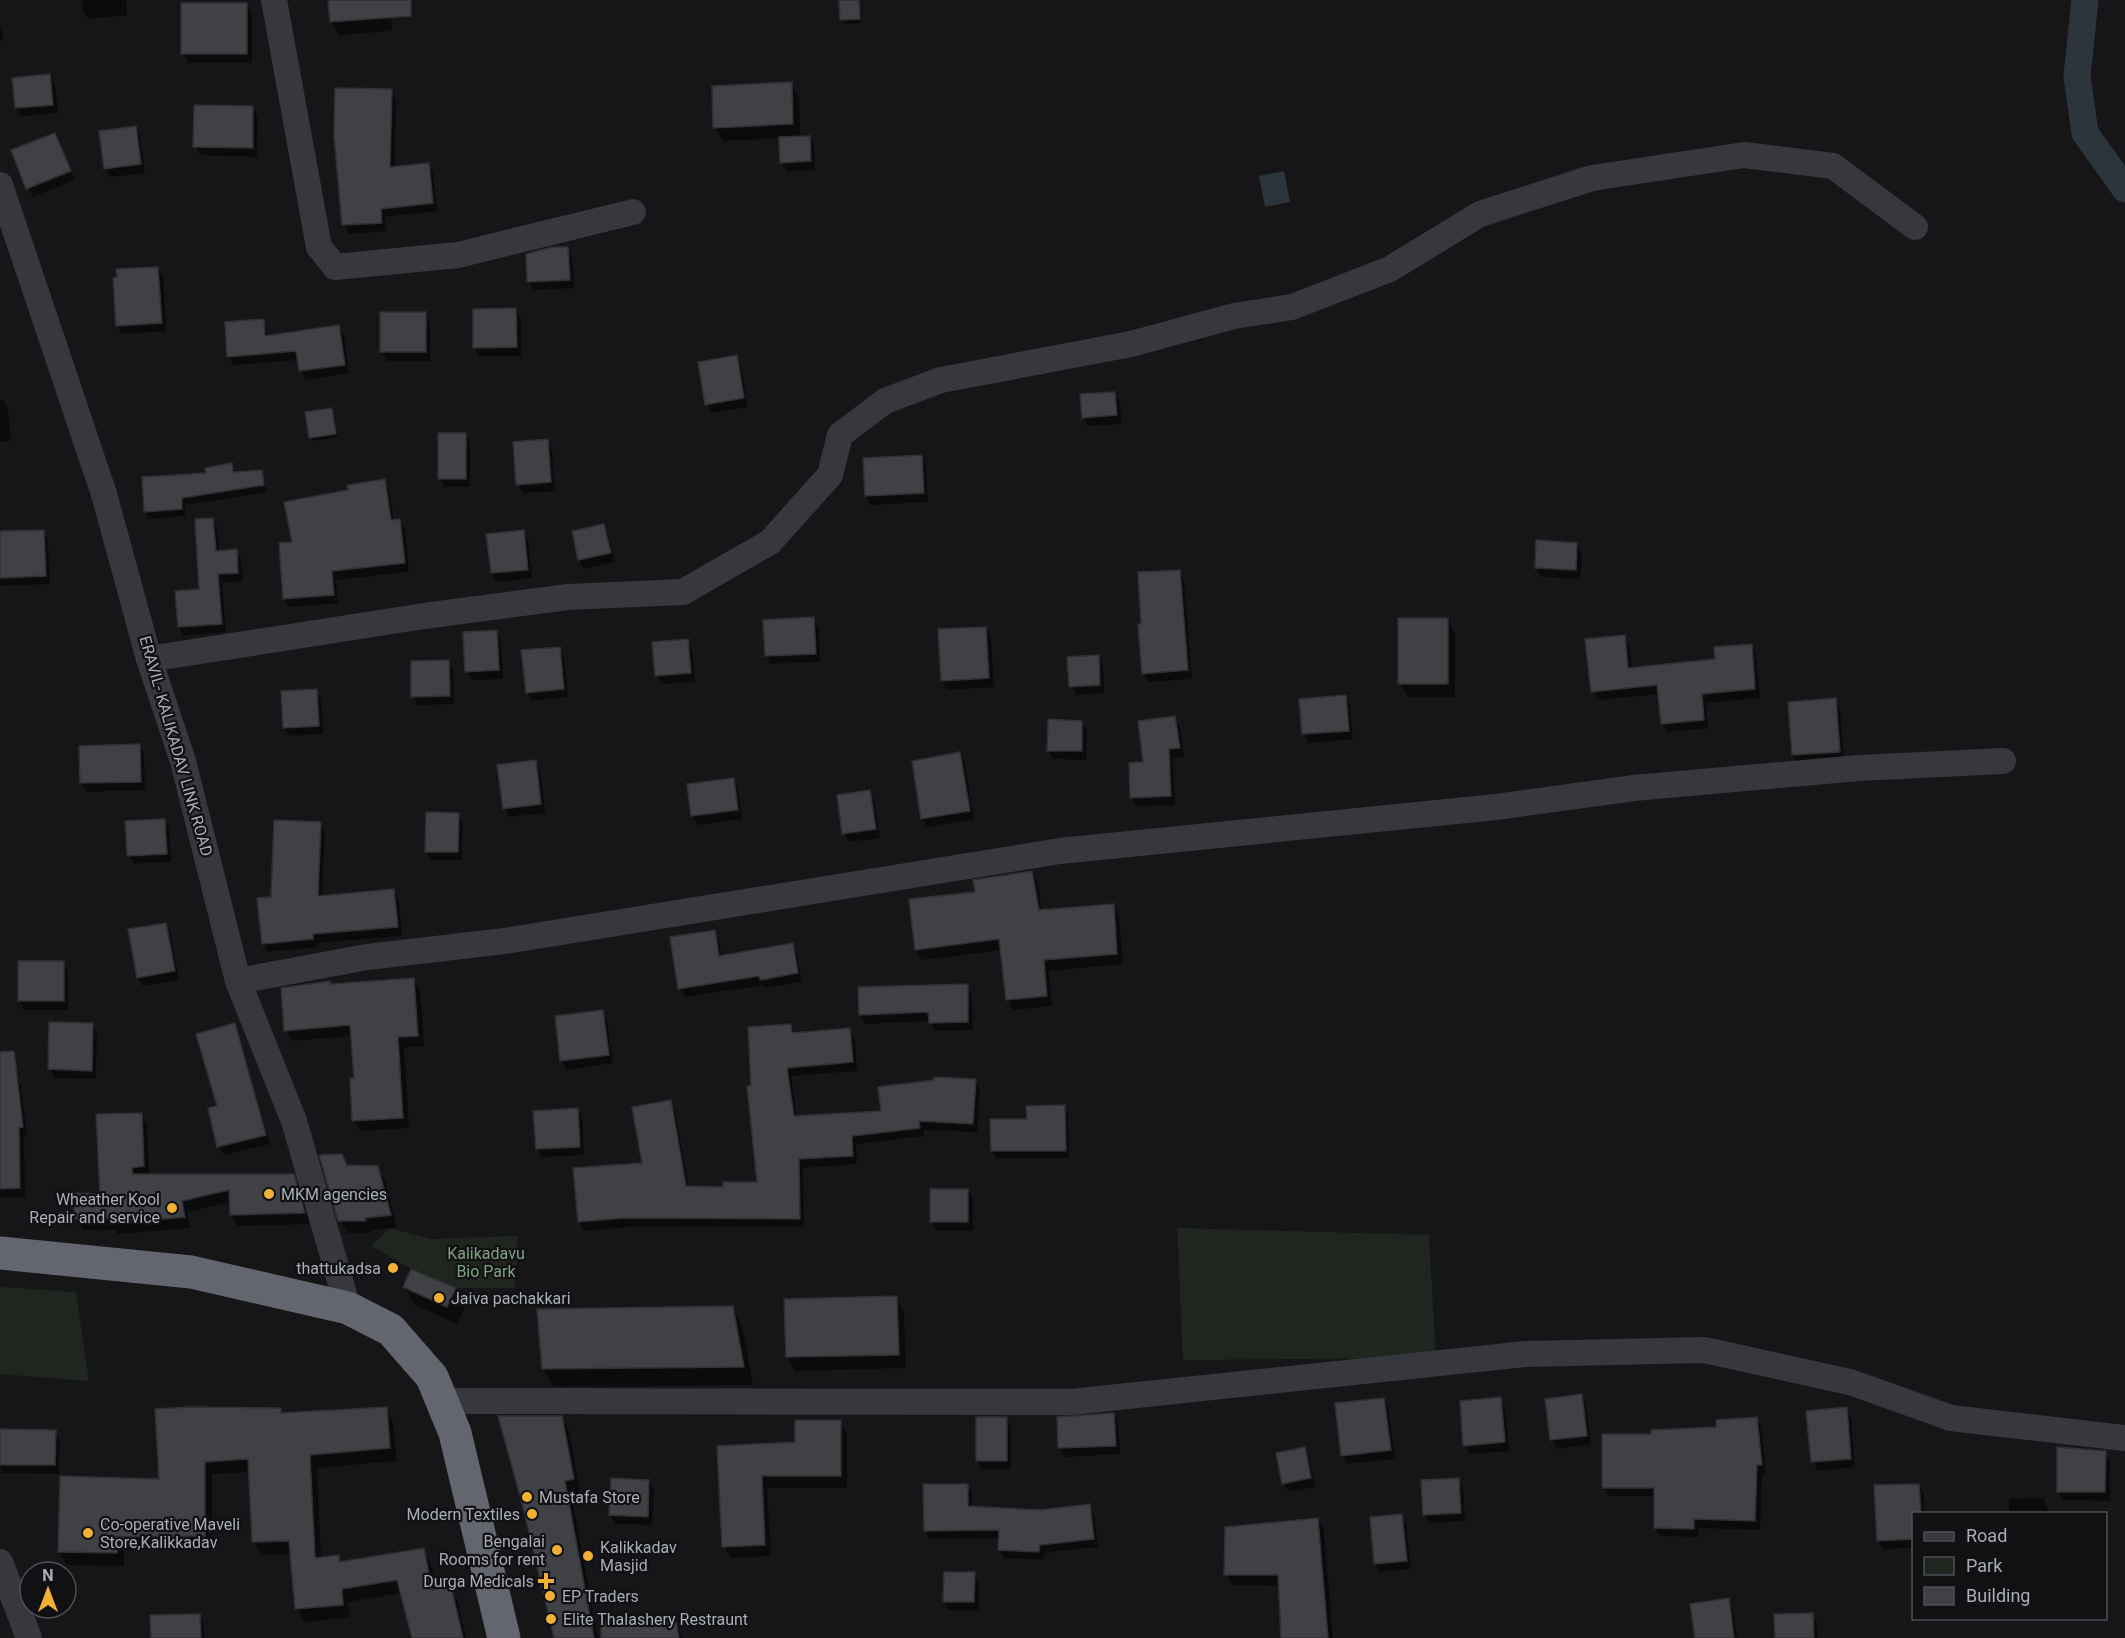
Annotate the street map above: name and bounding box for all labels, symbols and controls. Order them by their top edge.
street label: ERAVIL- KALIKADAV LINK ROAD [135,634,217,858]
place label: MKM agencies [281,1185,387,1204]
marker: MKM agencies [262,1187,276,1201]
place label: Wheather Kool Repair and service [29,1190,160,1227]
marker: Wheather Kool Repair and service [165,1201,179,1215]
park label: Kalikadavu Bio Park [447,1244,525,1281]
place label: thattukadsa [296,1259,381,1278]
marker: thattukadsa [386,1261,400,1275]
place label: Jaiva pachakkari [451,1289,571,1308]
marker: Jaiva pachakkari [432,1291,446,1305]
place label: Mustafa Store [539,1488,640,1507]
marker: Mustafa Store [520,1490,534,1504]
place label: Modern Textiles [407,1505,520,1524]
marker: Modern Textiles [525,1507,539,1521]
legend [1912,1512,2107,1620]
place label: Co-operative Maveli Store,Kalikkadav [100,1515,240,1552]
text: Road [1966,1525,2007,1546]
marker: Co-operative Maveli Store,Kalikkadav [81,1526,95,1540]
place label: Bengalai Rooms for rent [439,1532,545,1569]
place label: Kalikkadav Masjid [600,1538,677,1575]
marker: Bengalai Rooms for rent [550,1543,564,1557]
marker: Kalikkadav Masjid [581,1549,595,1563]
text: Park [1966,1555,2003,1576]
north arrow [18,1560,78,1620]
text: N [42,1566,54,1585]
place label: Durga Medicals [423,1572,534,1591]
marker: Durga Medicals [539,1574,553,1588]
text: Building [1966,1585,2030,1606]
place label: EP Traders [562,1587,639,1606]
marker: EP Traders [543,1589,557,1603]
place label: Elite Thalashery Restraunt [563,1610,748,1629]
marker: Elite Thalashery Restraunt [544,1612,558,1626]

